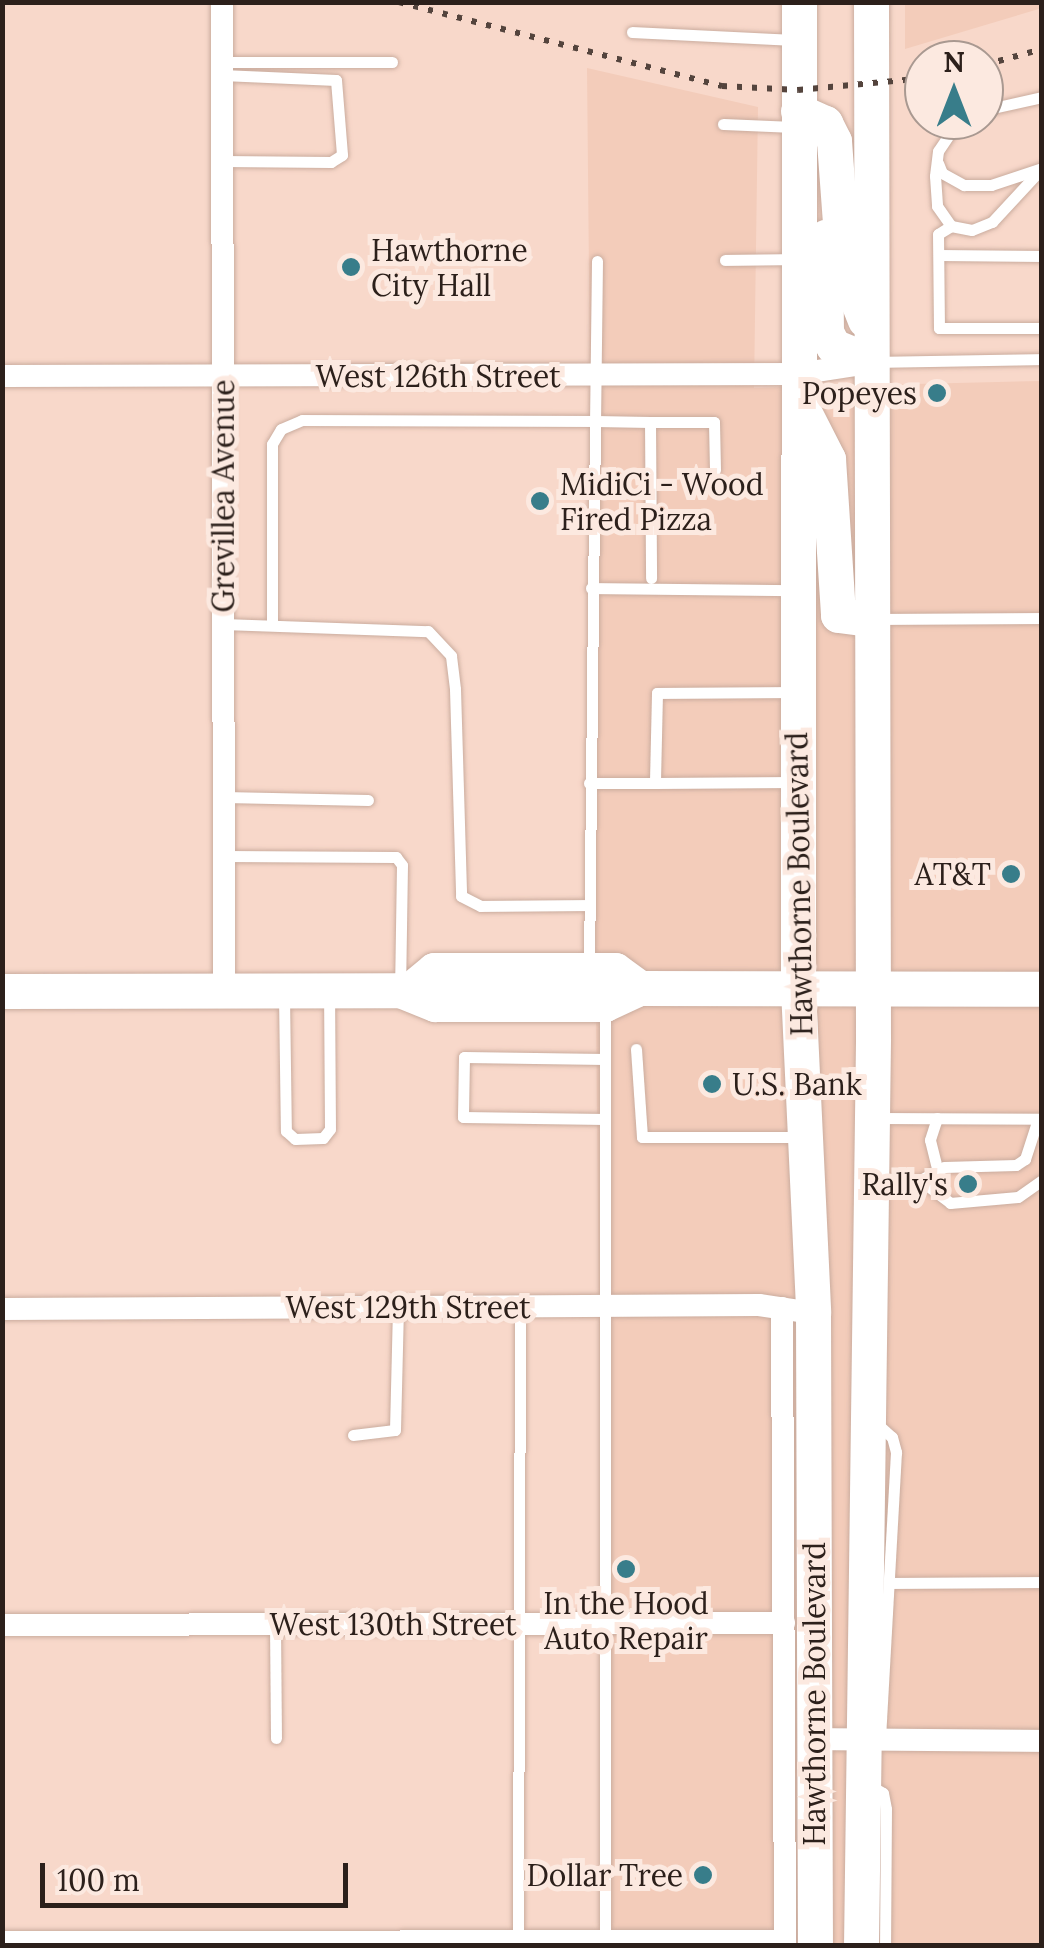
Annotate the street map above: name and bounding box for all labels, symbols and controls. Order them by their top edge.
north arrow [904,40,1004,140]
text: N [943,44,965,80]
place label: Hawthorne City Hall [371,232,528,302]
marker: Hawthorne City Hall [340,256,362,278]
street label: West 126th Street [315,358,561,394]
place label: Popeyes [802,375,917,411]
street label: Grevillea Avenue [205,379,241,613]
marker: Popeyes [926,382,948,404]
place label: MidiCi - Wood Fired Pizza [560,466,764,536]
marker: MidiCi - Wood Fired Pizza [529,490,551,512]
street label: Hawthorne Boulevard [778,732,820,1036]
place label: AT&T [915,856,991,892]
marker: AT&T [1000,863,1022,885]
place label: U.S. Bank [732,1066,862,1102]
marker: U.S. Bank [701,1073,723,1095]
place label: Rally's [862,1166,948,1202]
marker: Rally's [957,1173,979,1195]
street label: West 129th Street [285,1289,531,1325]
street label: Hawthorne Boulevard [796,1542,832,1846]
marker: In the Hood Auto Repair [615,1558,637,1580]
place label: In the Hood Auto Repair [543,1585,709,1656]
street label: West 130th Street [269,1606,517,1642]
scale bar [45,1843,352,1905]
place label: Dollar Tree [527,1857,683,1893]
text: 100 m [57,1861,140,1899]
marker: Dollar Tree [692,1864,714,1886]

